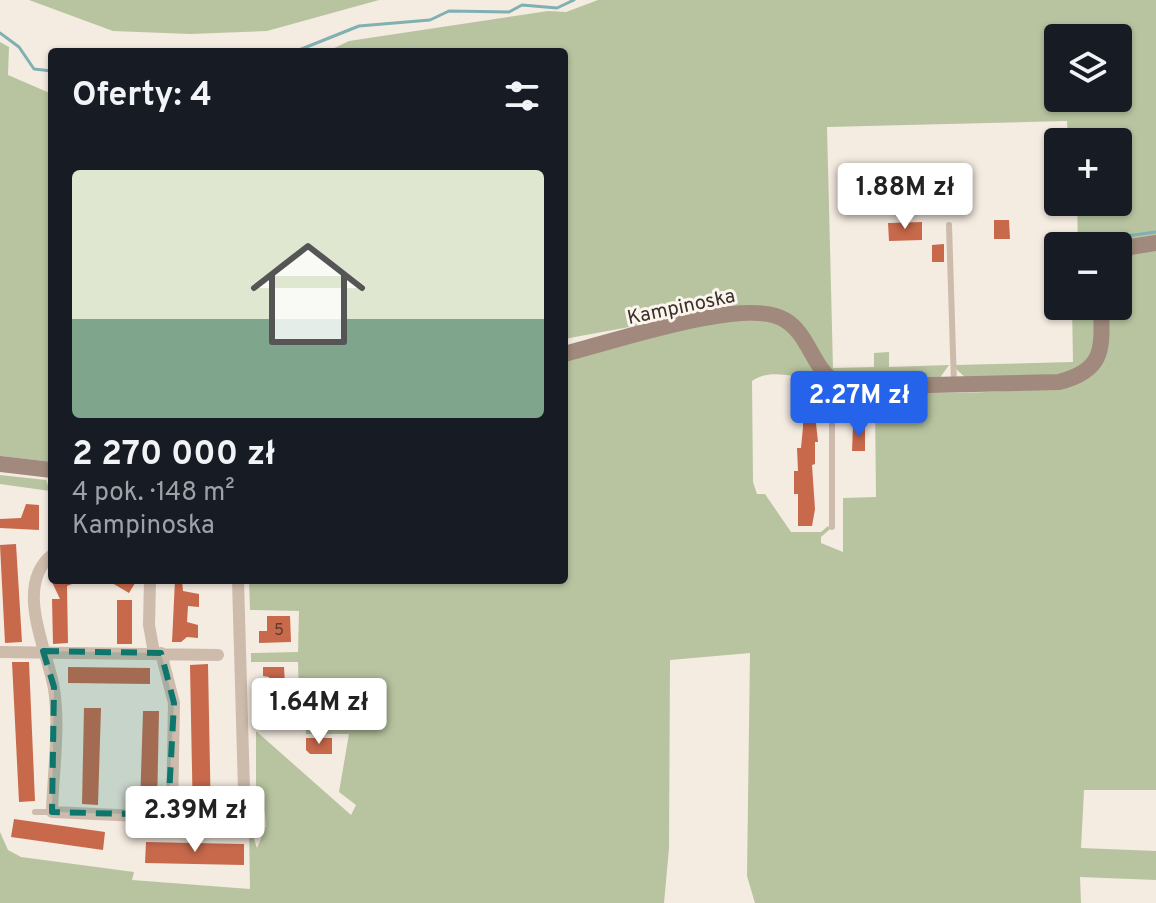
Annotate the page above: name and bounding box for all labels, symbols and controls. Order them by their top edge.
map controls [1044,24,1132,320]
button: layers [1044,24,1132,112]
icon: filters [500,74,544,118]
text: Oferty: 4 [72,75,212,118]
button: + [1044,128,1132,216]
pin: 1.88M zł [822,163,988,231]
text: 1.88M zł [856,172,954,205]
icon: home [236,222,380,366]
button: − [1044,232,1132,320]
street label: Kampinoska [625,284,738,332]
pin: 2.27M zł [776,371,942,439]
text: 2.27M zł [809,380,910,413]
text: 2 270 000 zł [72,434,275,477]
text: 4 pok. · 148 m² [72,477,235,510]
text: Kampinoska [72,510,215,543]
house number: 5 [274,621,284,641]
pin: 1.64M zł [236,678,402,746]
text: 1.64M zł [270,687,368,720]
pin: 2.39M zł [112,786,278,854]
text: 2.39M zł [144,795,247,828]

